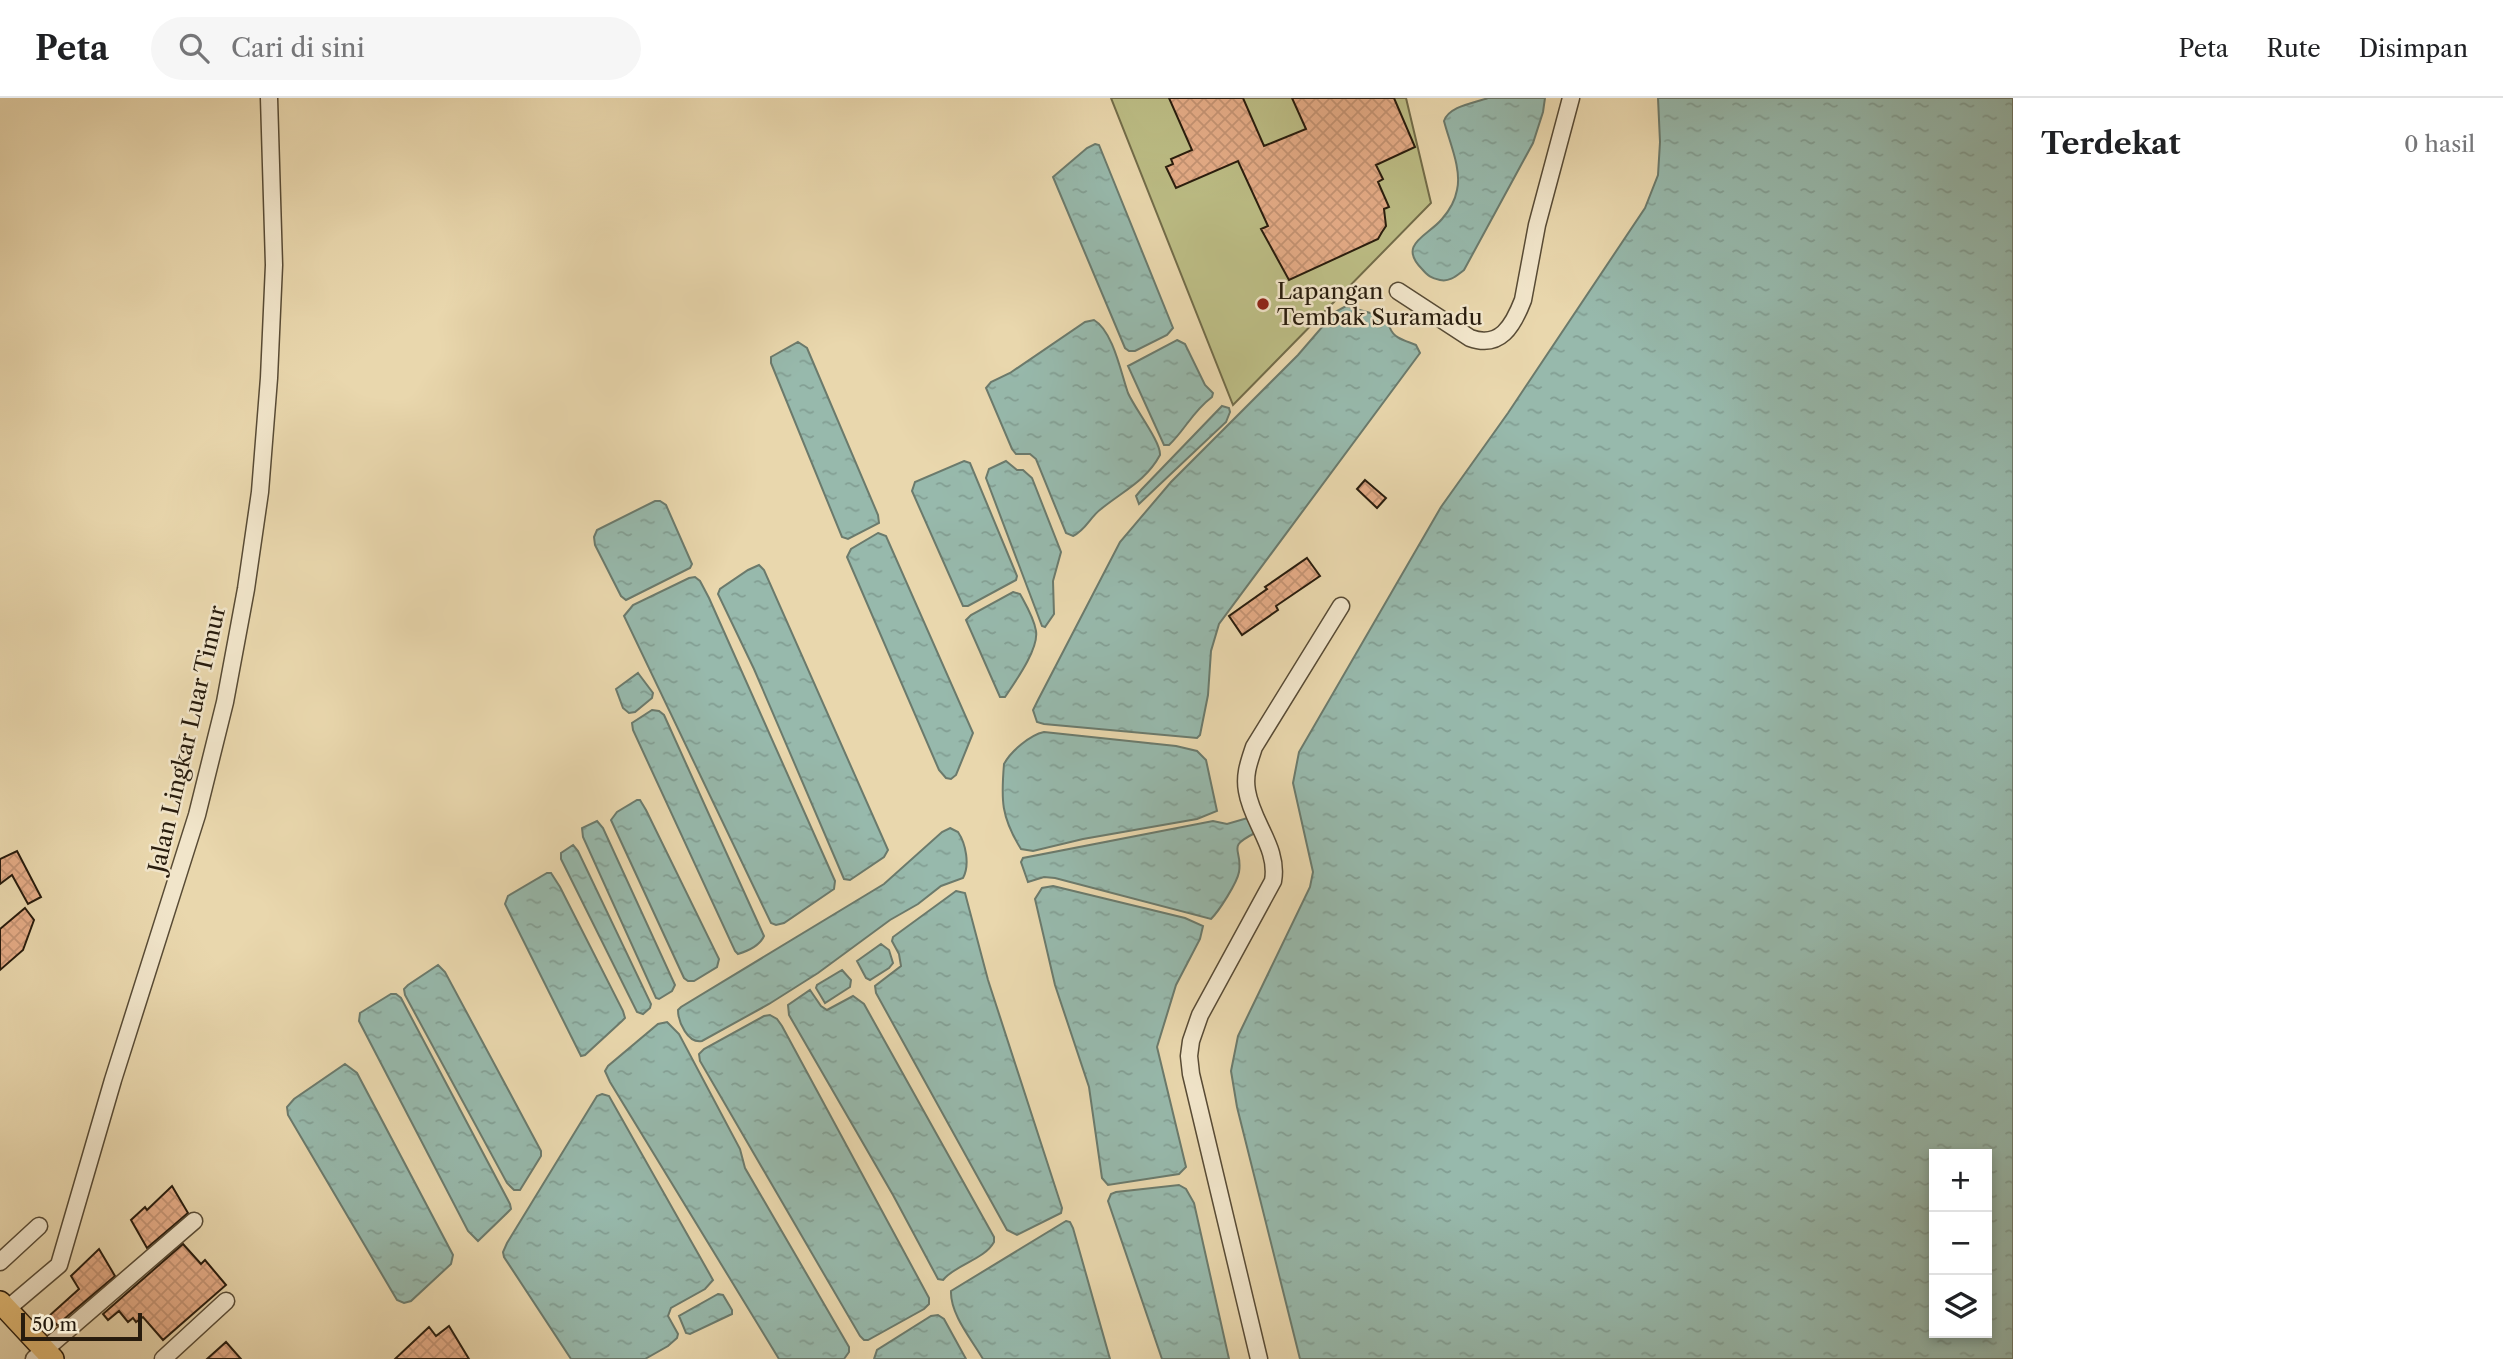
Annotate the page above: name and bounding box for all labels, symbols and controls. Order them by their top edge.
search box [151,17,641,80]
text: Peta [35,28,109,69]
icon: search [175,29,213,67]
text: Cari di sini [231,32,365,64]
text: Peta [2179,34,2228,63]
text: Rute [2266,34,2321,63]
text: Disimpan [2359,34,2468,63]
text: Terdekat [2041,125,2181,162]
text: 0 hasil [2404,130,2475,158]
place label: Lapangan Tembak Suramadu [1277,277,1483,331]
marker: Lapangan Tembak Suramadu [1255,296,1271,312]
street label: Jalan Lingkar Luar Timur [142,602,231,878]
map controls [1929,1149,1992,1338]
button: + [1929,1149,1992,1212]
button: − [1929,1212,1992,1275]
button: layers [1929,1275,1992,1338]
scale bar [21,1310,142,1342]
text: 50 m [32,1313,77,1336]

